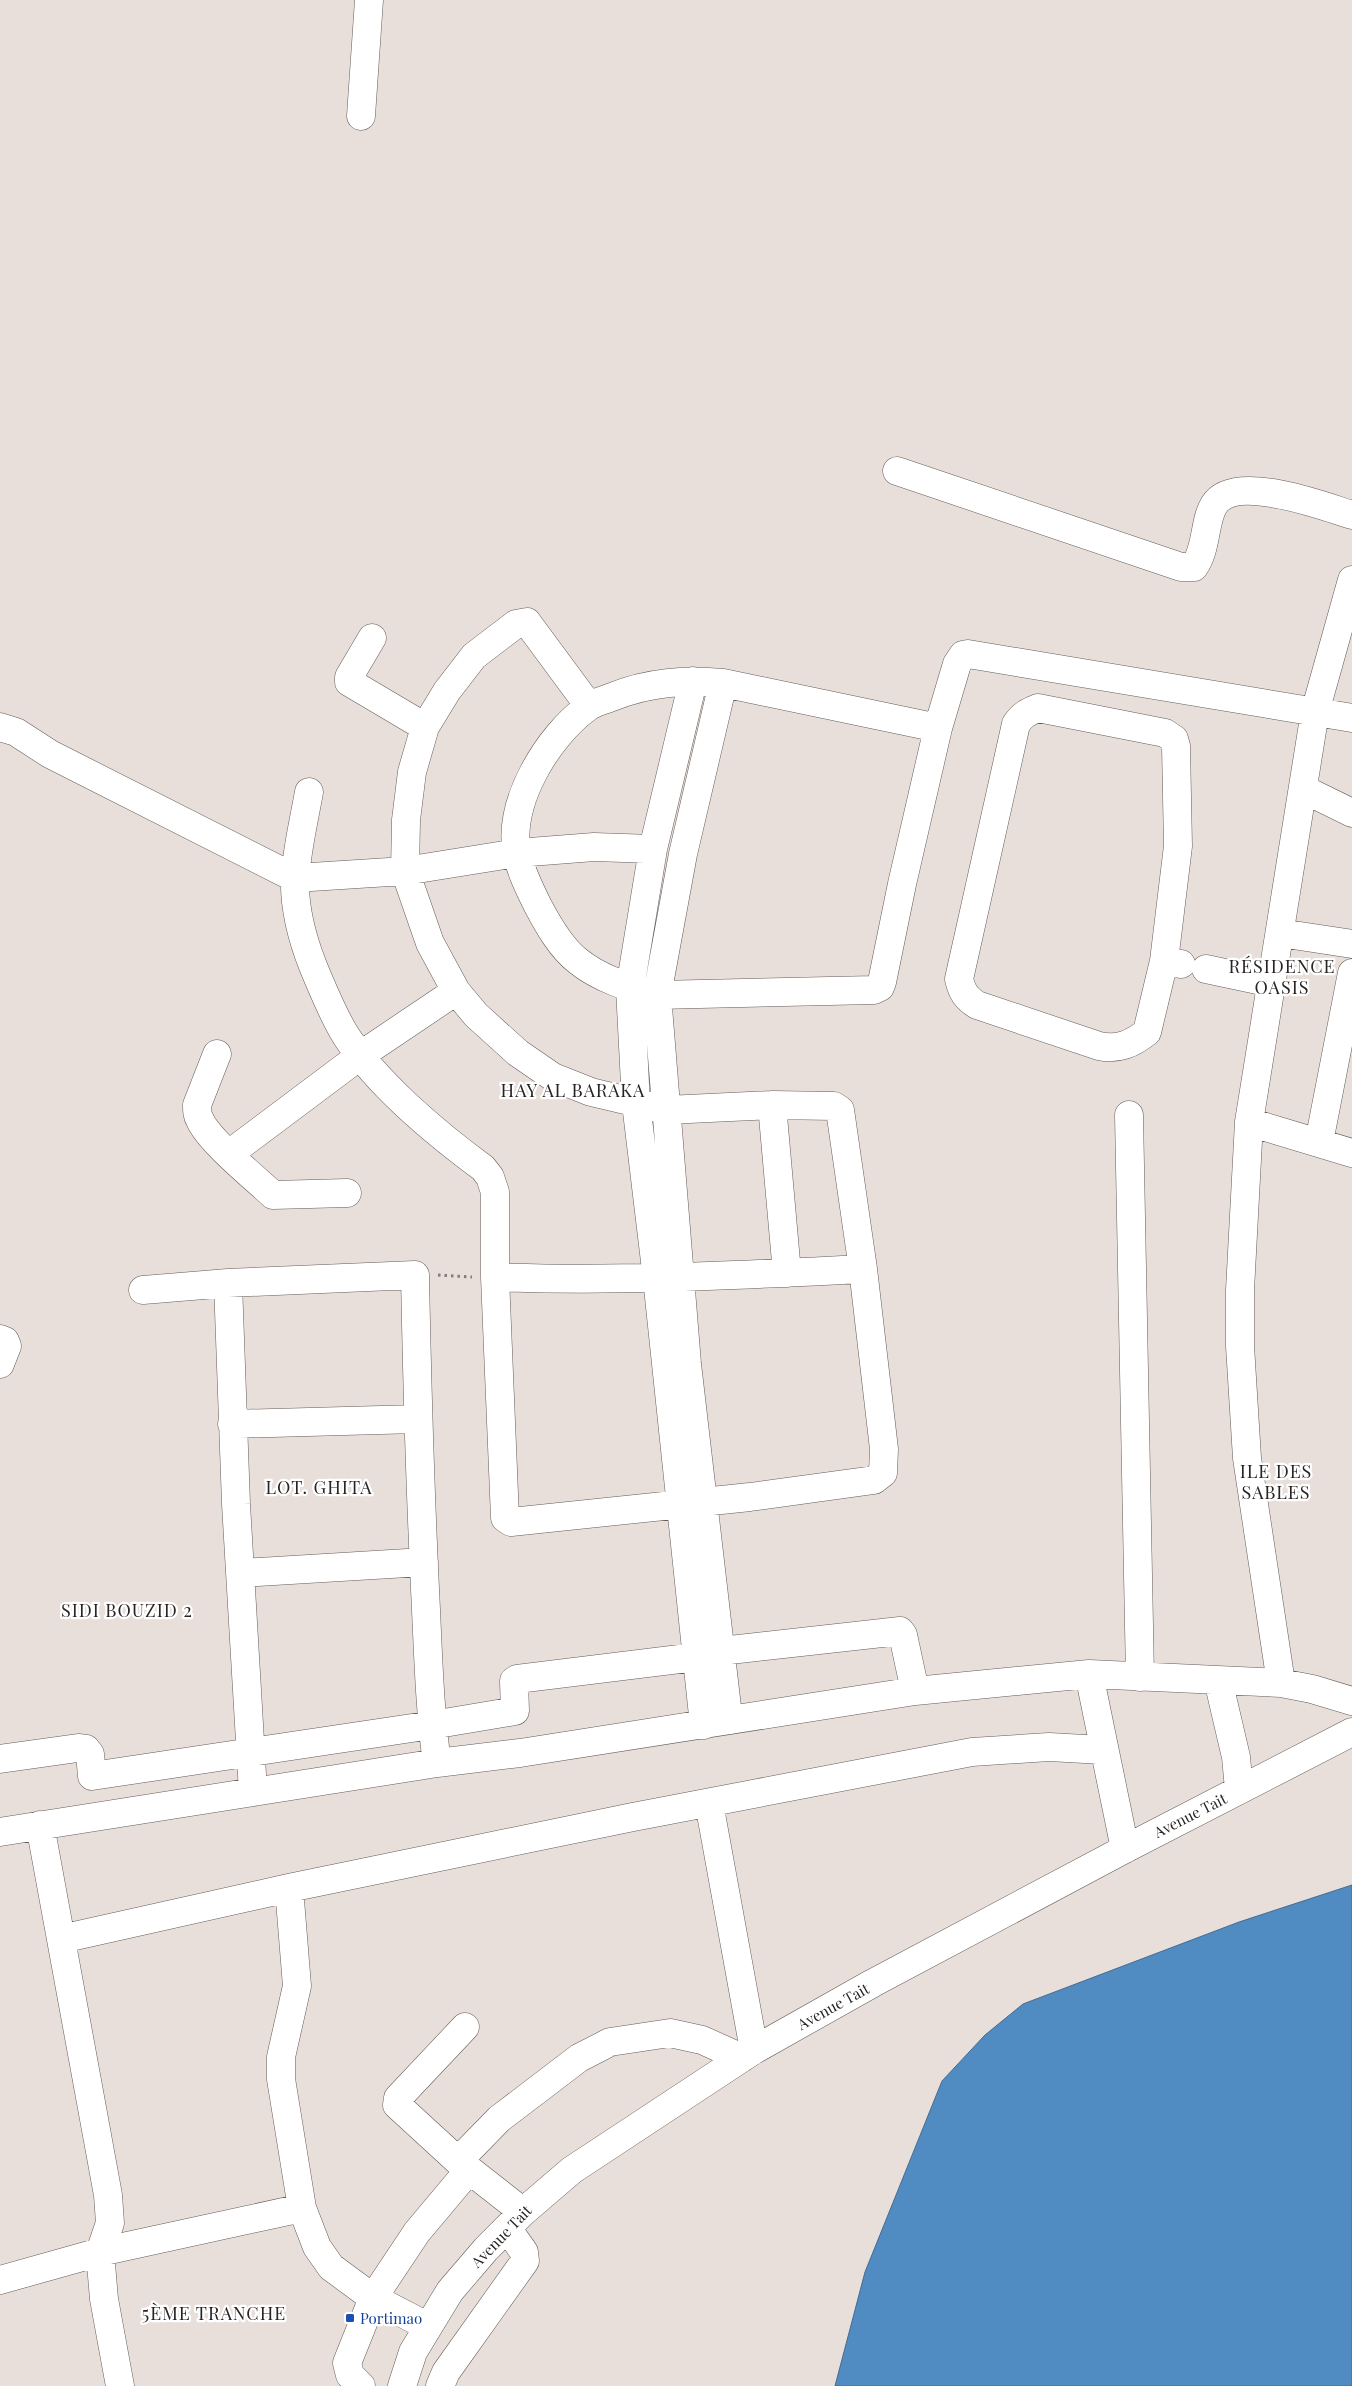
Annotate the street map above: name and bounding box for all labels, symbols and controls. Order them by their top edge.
district label: RÉSIDENCE OASIS [1228,954,1336,999]
district label: HAY AL BARAKA [501,1078,645,1102]
district label: ILE DES SABLES [1240,1459,1312,1504]
district label: LOT. GHITA [265,1475,373,1499]
district label: SIDI BOUZID 2 [61,1598,193,1622]
street label: Avenue Tait [1149,1788,1230,1842]
street label: Avenue Tait [793,1978,873,2034]
street label: Avenue Tait [466,2200,536,2272]
district label: 5ÈME TRANCHE [142,2301,286,2325]
place label: Portimao [360,2308,422,2328]
marker: Portimao [344,2312,356,2324]

